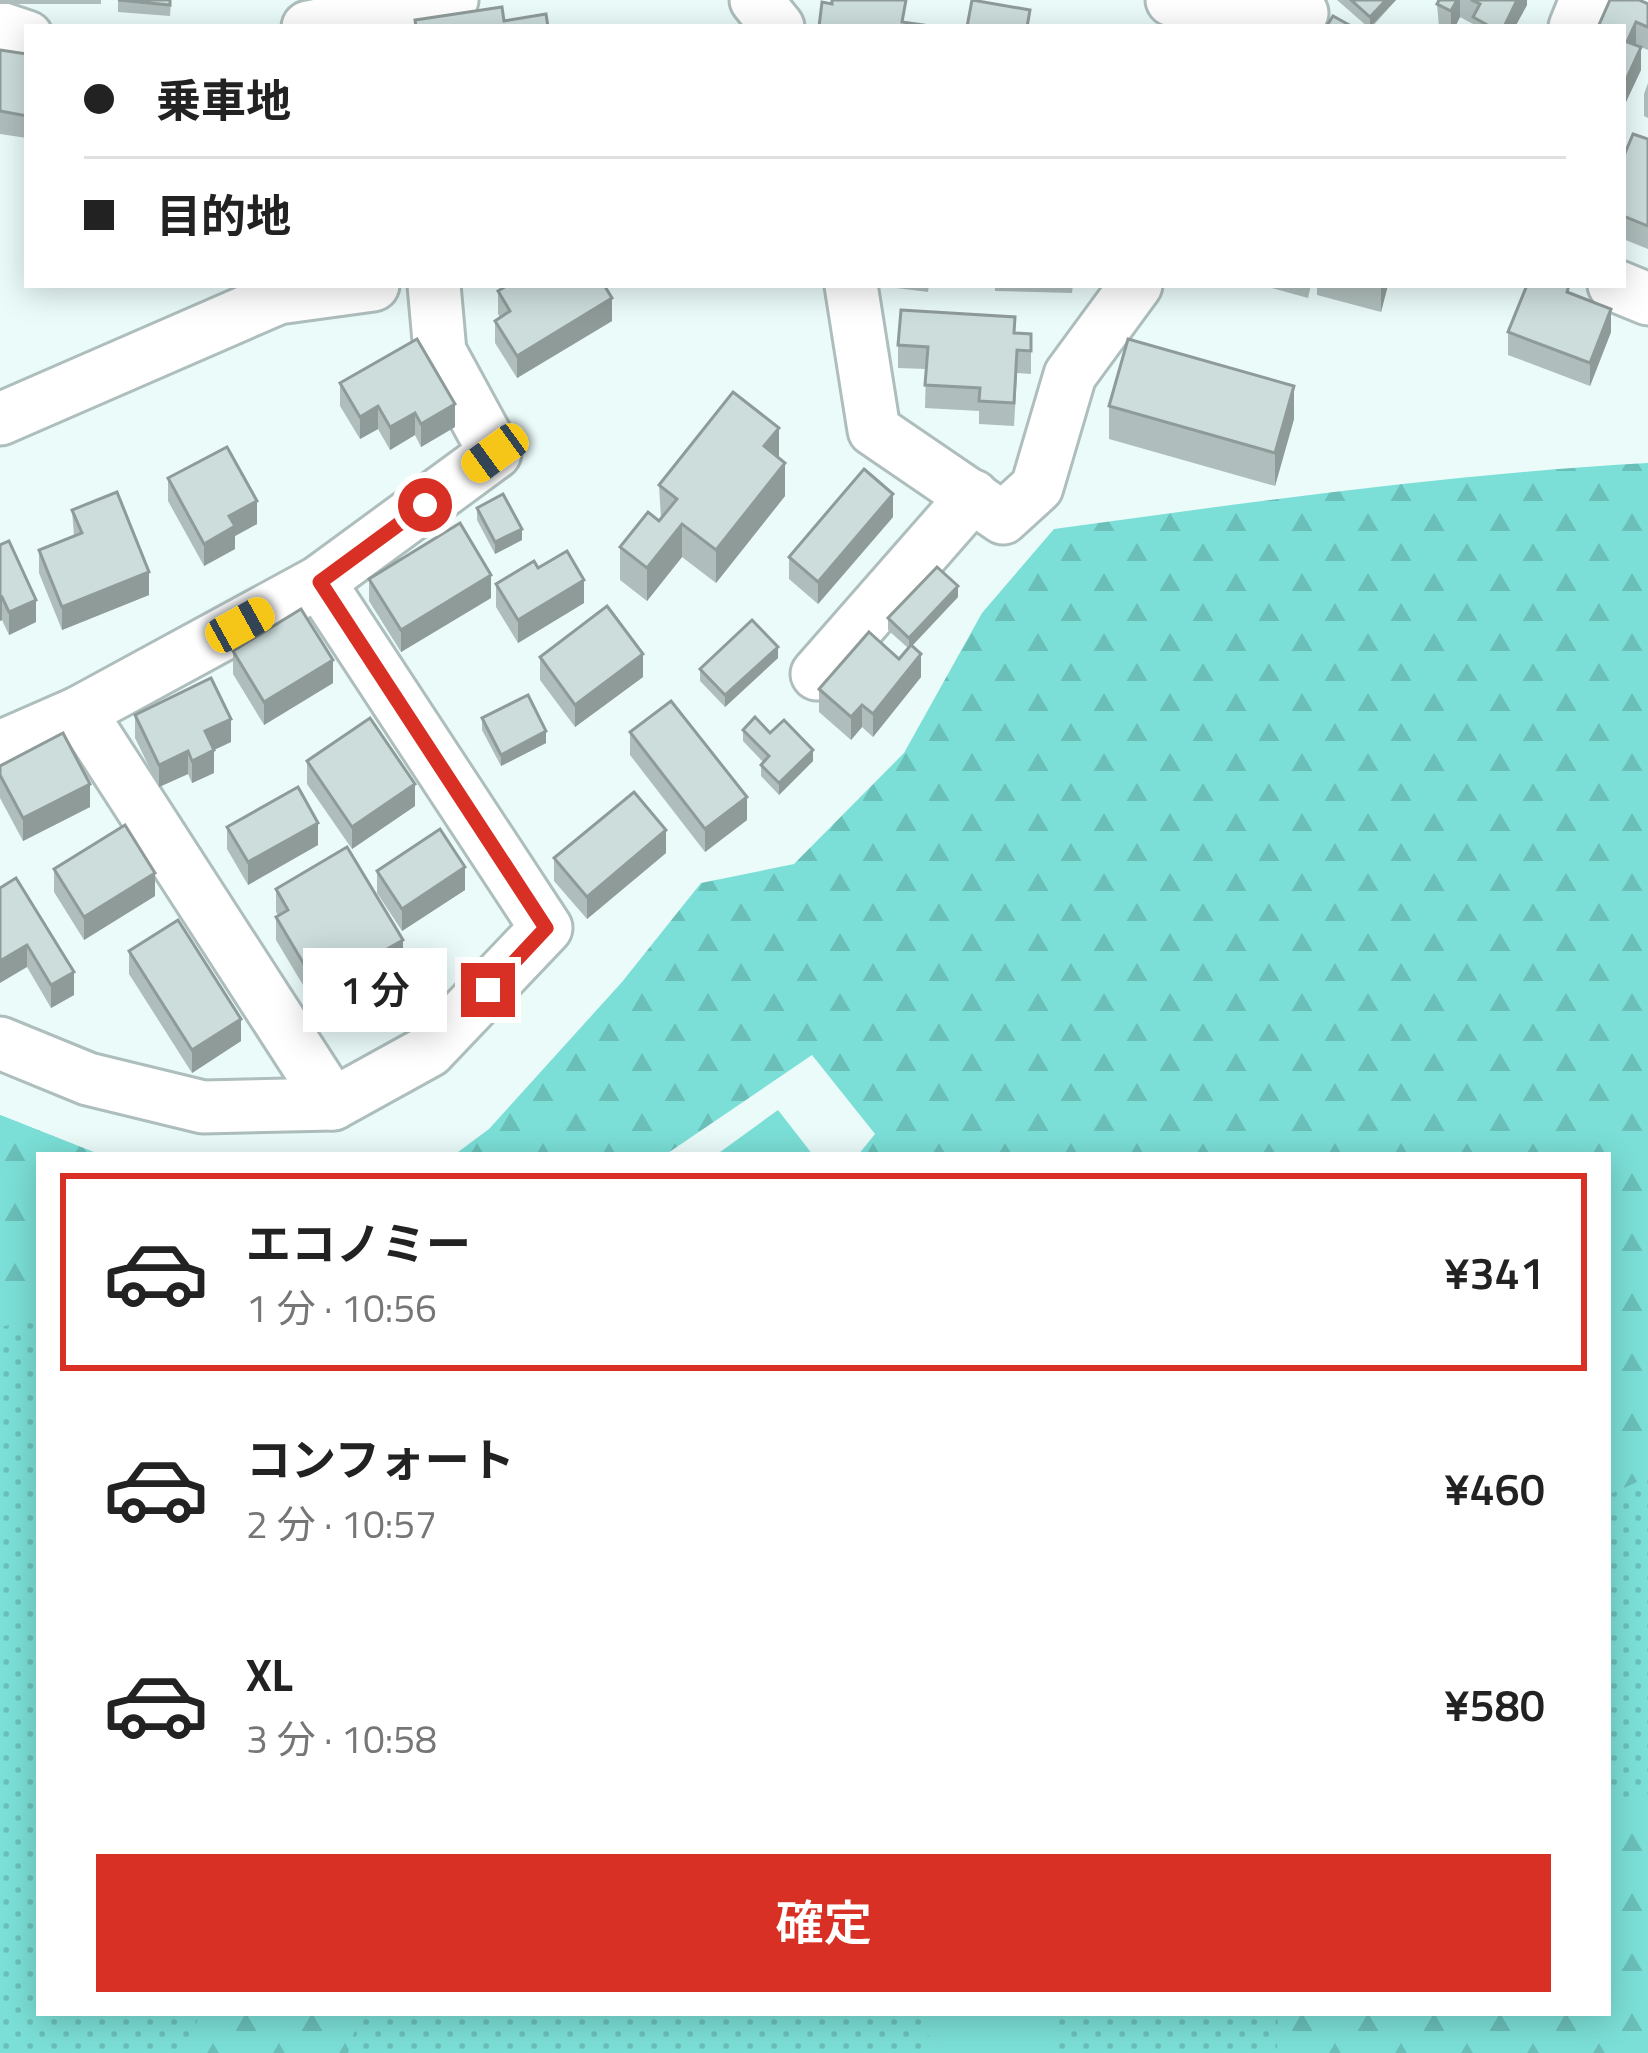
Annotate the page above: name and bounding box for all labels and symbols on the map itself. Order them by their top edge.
car [455,417,535,489]
route start [398,478,452,532]
car [200,592,280,658]
callout: 1 分 [302,948,446,1032]
route end [461,963,515,1017]

